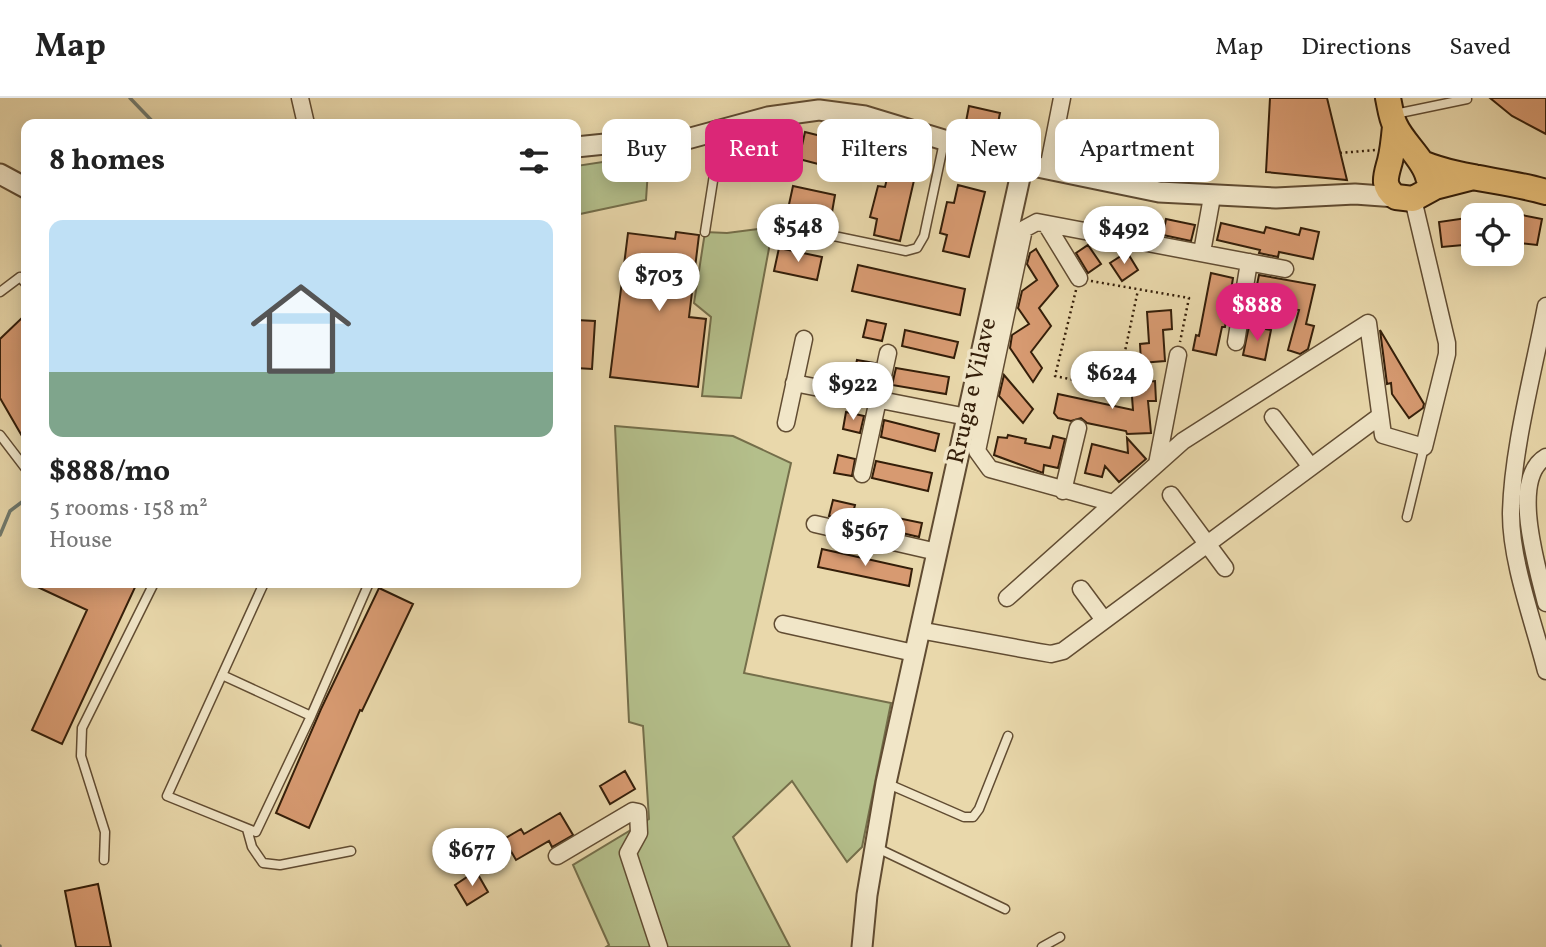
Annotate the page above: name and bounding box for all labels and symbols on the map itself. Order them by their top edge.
pin: $548 [757,204,839,264]
pin: $492 [1083,206,1165,266]
pin: $703 [618,254,700,313]
pin: $888 [1216,284,1298,343]
street label: Rruga e Vilave [940,314,1006,468]
pin: $624 [1071,352,1153,411]
pin: $922 [812,362,894,422]
pin: $567 [824,508,906,568]
pin: $677 [431,828,513,888]

